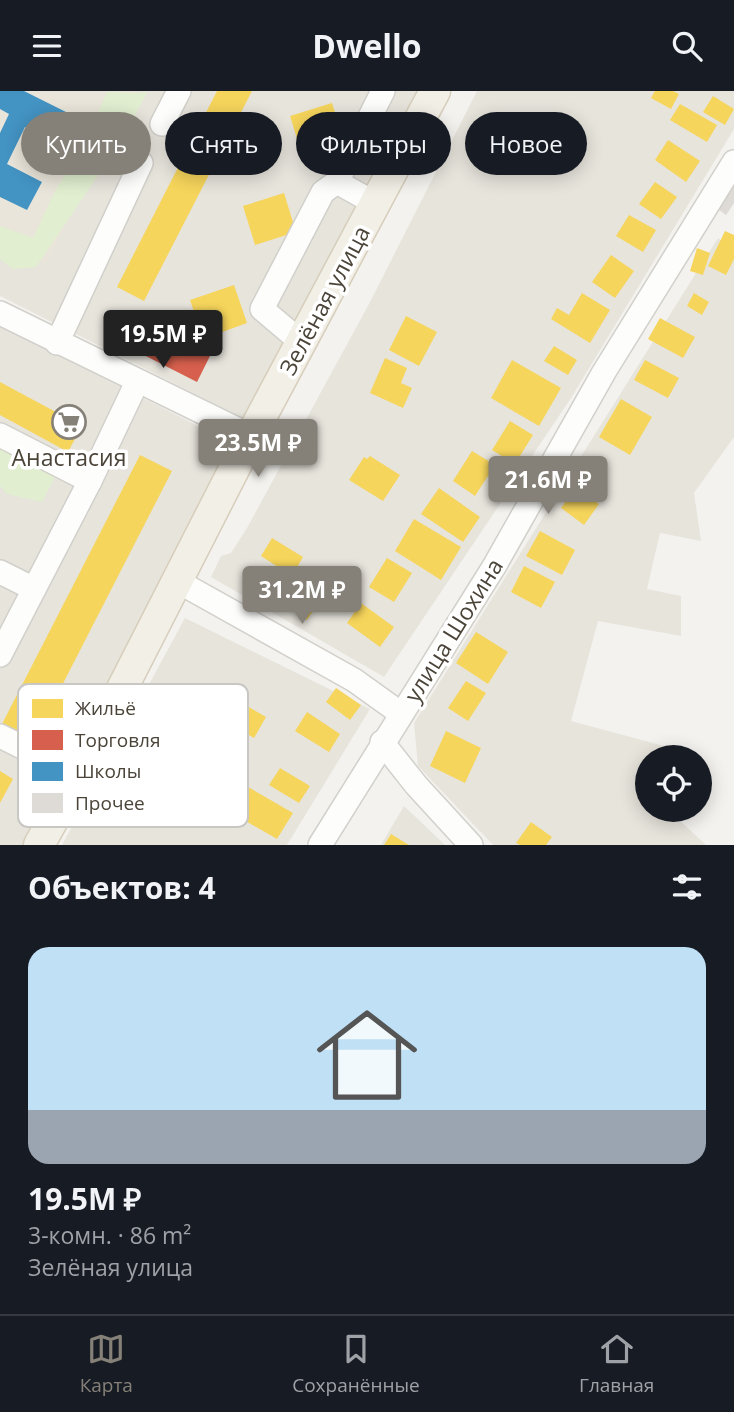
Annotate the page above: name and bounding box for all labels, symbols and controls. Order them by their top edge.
text: Dwello [312,24,422,67]
icon: menu [28,27,66,65]
icon: search [668,27,706,65]
chip: Купить [21,112,151,175]
chip: Снять [165,112,282,175]
chip: Фильтры [296,112,451,175]
chip: Новое [465,112,587,175]
street label: Зелёная улица [271,220,377,380]
pin: 19.5M ₽ [98,310,228,370]
text: 19.5M ₽ [119,317,207,349]
supermarket icon: Анастасия [50,403,88,441]
pin: 23.5M ₽ [193,419,323,479]
text: 23.5M ₽ [214,426,302,458]
place label: Анастасия [12,441,126,473]
pin: 21.6M ₽ [483,457,613,516]
text: 21.6M ₽ [504,463,592,495]
street label: улица Шохина [396,552,510,708]
pin: 31.2M ₽ [237,567,367,626]
text: 31.2M ₽ [258,573,346,605]
legend [18,684,248,827]
text: Жильё [75,695,136,721]
text: Торговля [75,727,160,753]
map controls [635,745,712,822]
button: locate [635,745,712,822]
text: Школы [75,758,141,784]
text: Прочее [75,790,145,816]
text: Объектов: 4 [28,867,216,908]
icon: filters [668,868,706,906]
icon: home [304,992,430,1118]
text: 19.5M ₽ [28,1178,142,1219]
text: 3-комн. · 86 m² [28,1219,191,1251]
text: Зелёная улица [28,1251,193,1283]
tab: Карта [80,1330,133,1398]
tab: Сохранённые [292,1330,420,1398]
tab: Главная [579,1330,654,1398]

